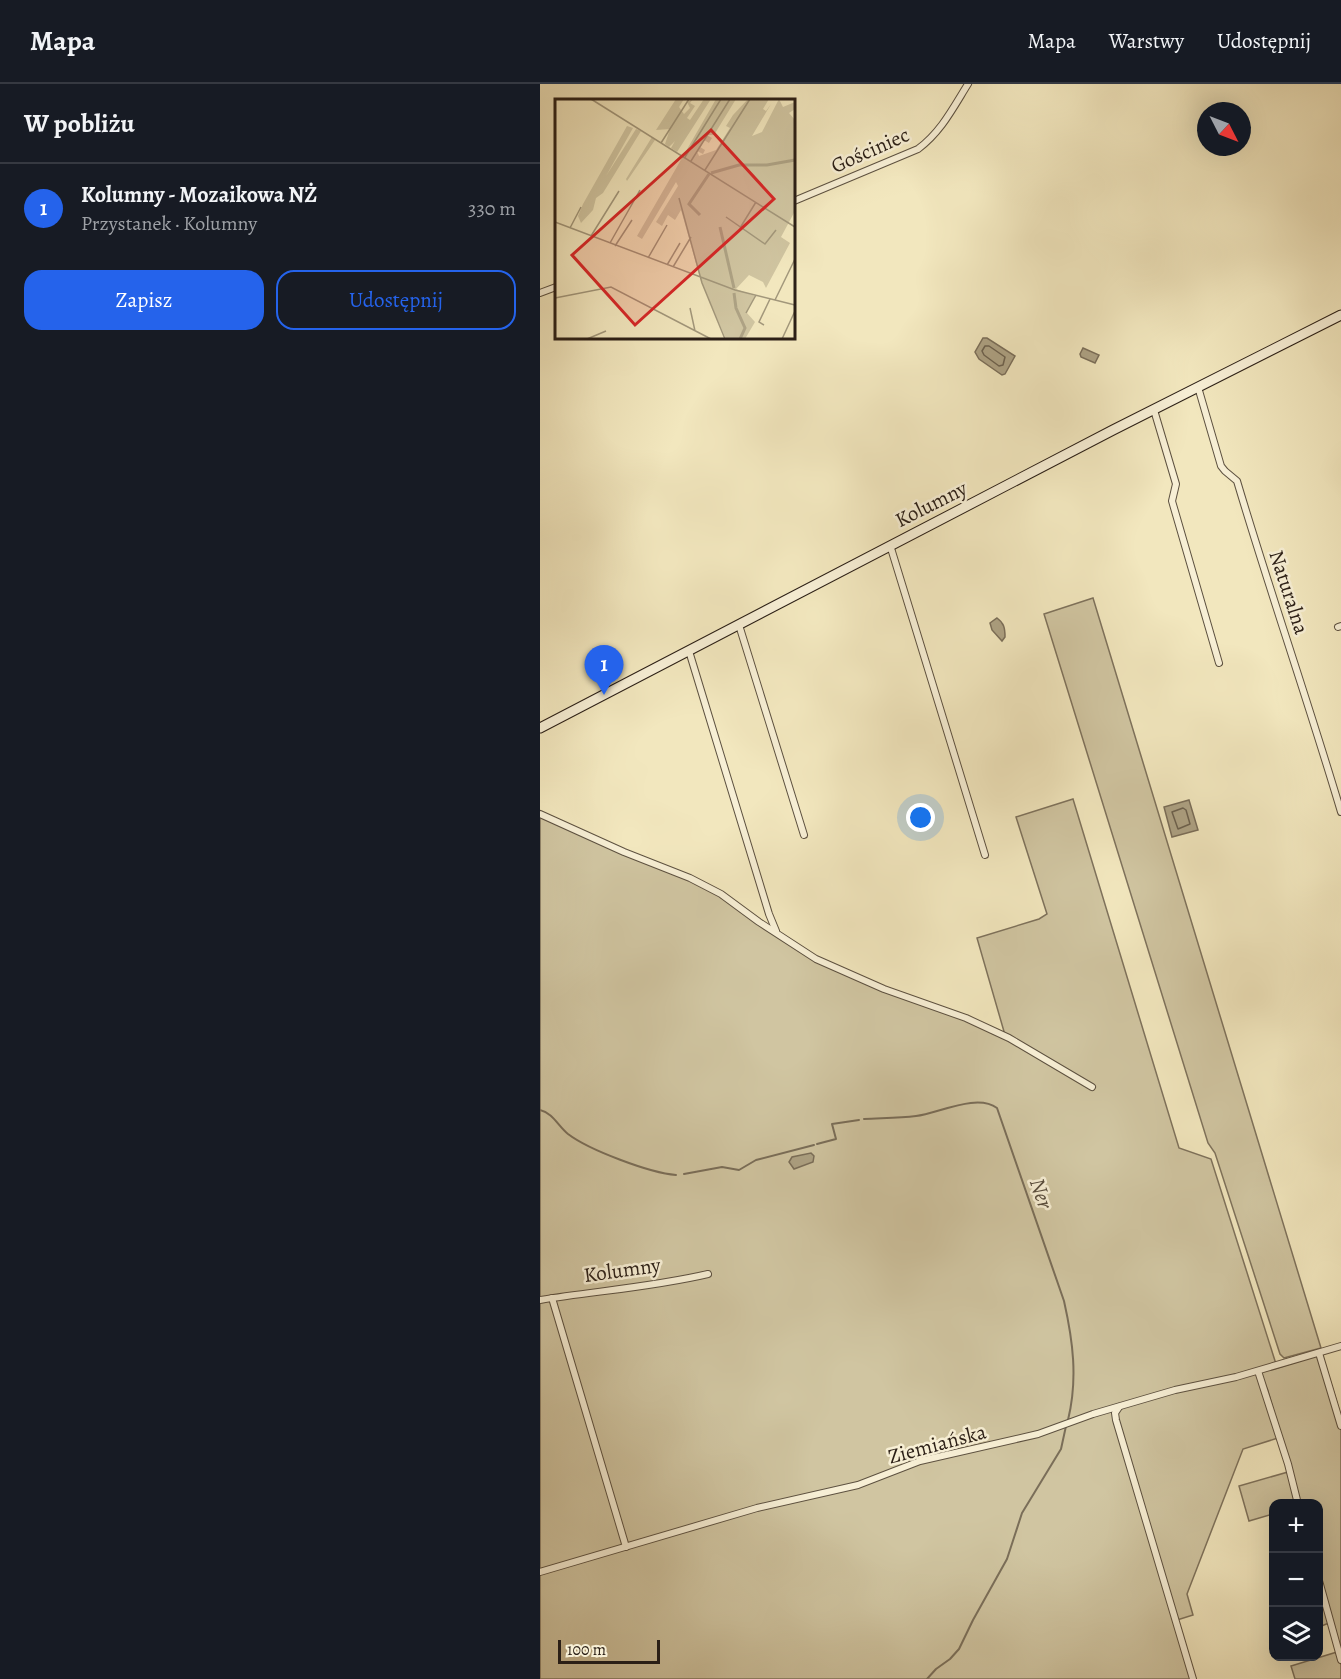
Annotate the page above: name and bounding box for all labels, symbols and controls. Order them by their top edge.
text: Mapa [30,22,95,60]
text: Mapa [1028,27,1076,55]
text: Warstwy [1109,27,1184,55]
text: Udostępnij [1217,27,1311,55]
inset map [555,99,795,339]
north arrow [1197,102,1251,156]
text: W pobliżu [24,106,135,141]
street label: Gościniec [826,120,914,180]
text: Kolumny - Mozaikowa NŻ [81,180,317,210]
text: 1 [40,195,47,222]
text: 330 m [468,195,516,222]
text: Przystanek · Kolumny [81,210,257,237]
button: Zapisz [24,270,264,330]
button: Udostępnij [276,270,516,330]
street label: Kolumny [890,474,972,534]
street label: Naturalna [1262,546,1316,638]
pin: 1 [584,646,624,695]
your location [906,803,935,832]
water label: Ner [1022,1174,1061,1214]
street label: Kolumny [582,1251,663,1289]
street label: Ziemiańska [885,1417,989,1471]
map controls [1269,1499,1323,1661]
button: + [1269,1499,1323,1553]
button: − [1269,1553,1323,1607]
button: layers [1269,1607,1323,1661]
scale bar [558,1637,660,1664]
text: 100 m [567,1639,606,1661]

